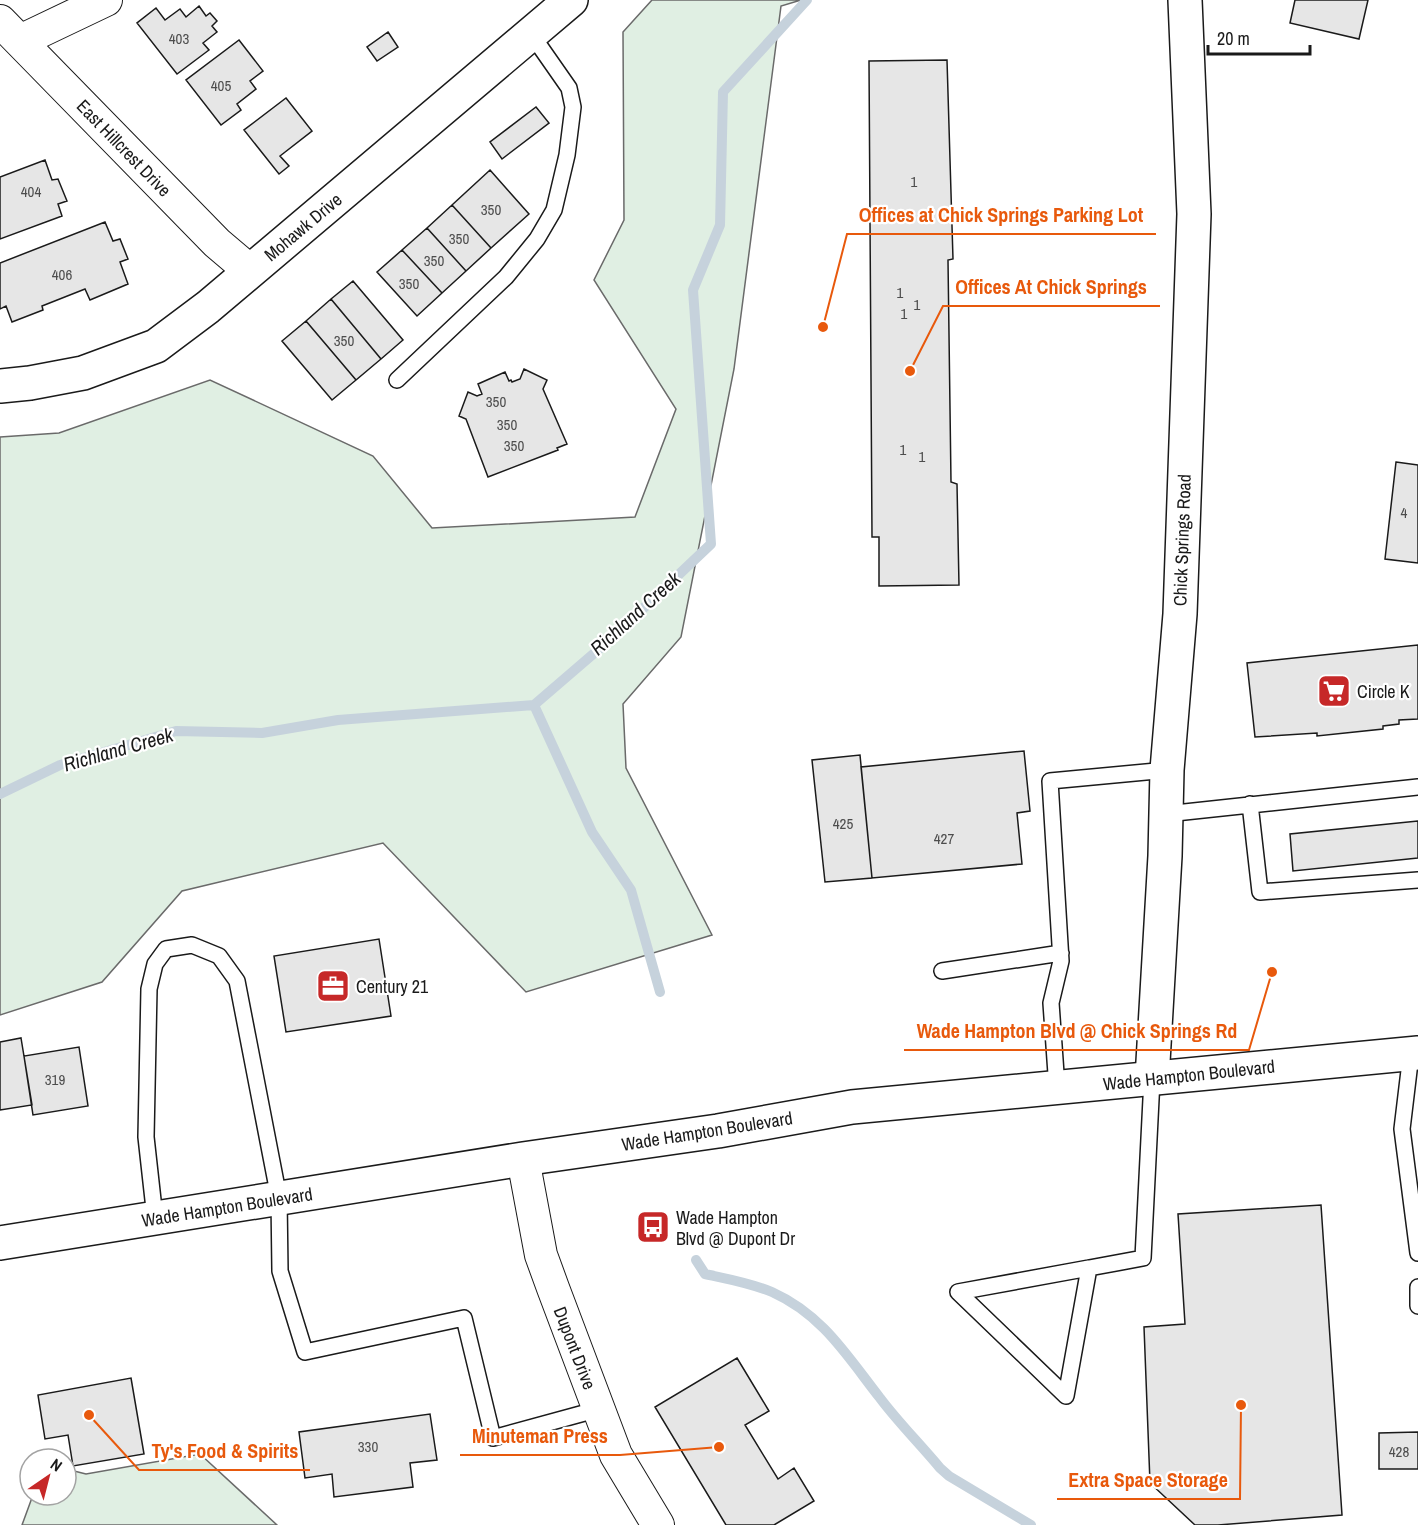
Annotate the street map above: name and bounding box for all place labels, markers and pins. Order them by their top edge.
callout: Offices at Chick Springs Parking Lot [847,196,1156,234]
callout: Offices At Chick Springs [943,268,1160,306]
supermarket icon: Circle K [1316,673,1352,709]
place label: Circle K [1357,679,1410,704]
office icon: Century 21 [315,968,351,1004]
place label: Century 21 [356,974,429,999]
callout: Wade Hampton Blvd @ Chick Springs Rd [904,1012,1249,1050]
place label: Wade Hampton Blvd @ Dupont Dr [676,1205,795,1251]
bus stop icon: Wade Hampton Blvd @ Dupont Dr [635,1209,671,1245]
callout: Minuteman Press [460,1417,620,1455]
callout: Ty's Food & Spirits [139,1432,310,1470]
callout: Extra Space Storage [1057,1461,1240,1499]

